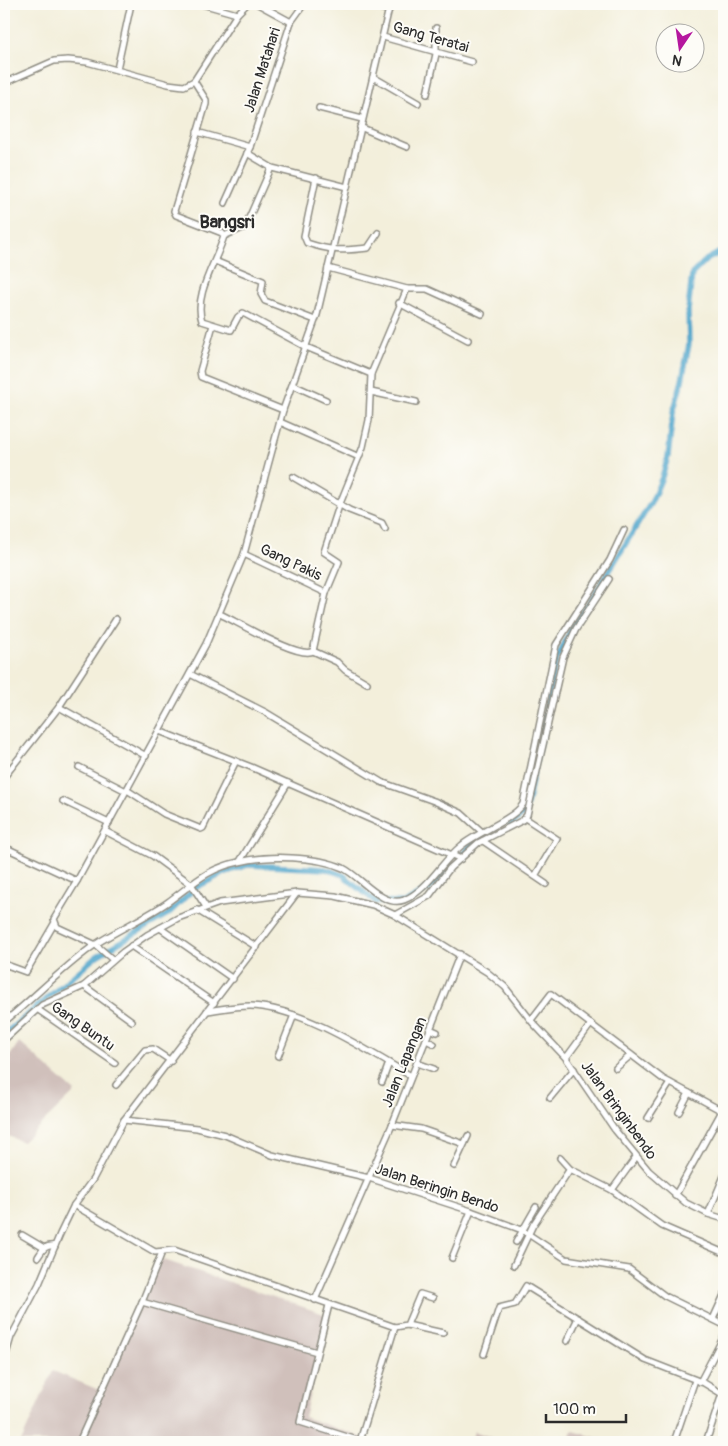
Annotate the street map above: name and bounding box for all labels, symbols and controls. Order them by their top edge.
street label: Gang Teratai [391,18,471,57]
north arrow [656,22,706,72]
street label: Jalan Matahari [240,25,285,115]
text: N [671,51,684,70]
district label: Bangsri [200,211,254,234]
street label: Gang Pakis [257,540,325,585]
street label: Gang Buntu [47,997,118,1055]
street label: Jalan Lapangan [378,1014,431,1110]
street label: Jalan Bringinbendo [576,1057,661,1163]
street label: Jalan Beringin Bendo [372,1159,501,1217]
scale bar [546,1391,626,1423]
text: 100 m [553,1400,596,1419]

